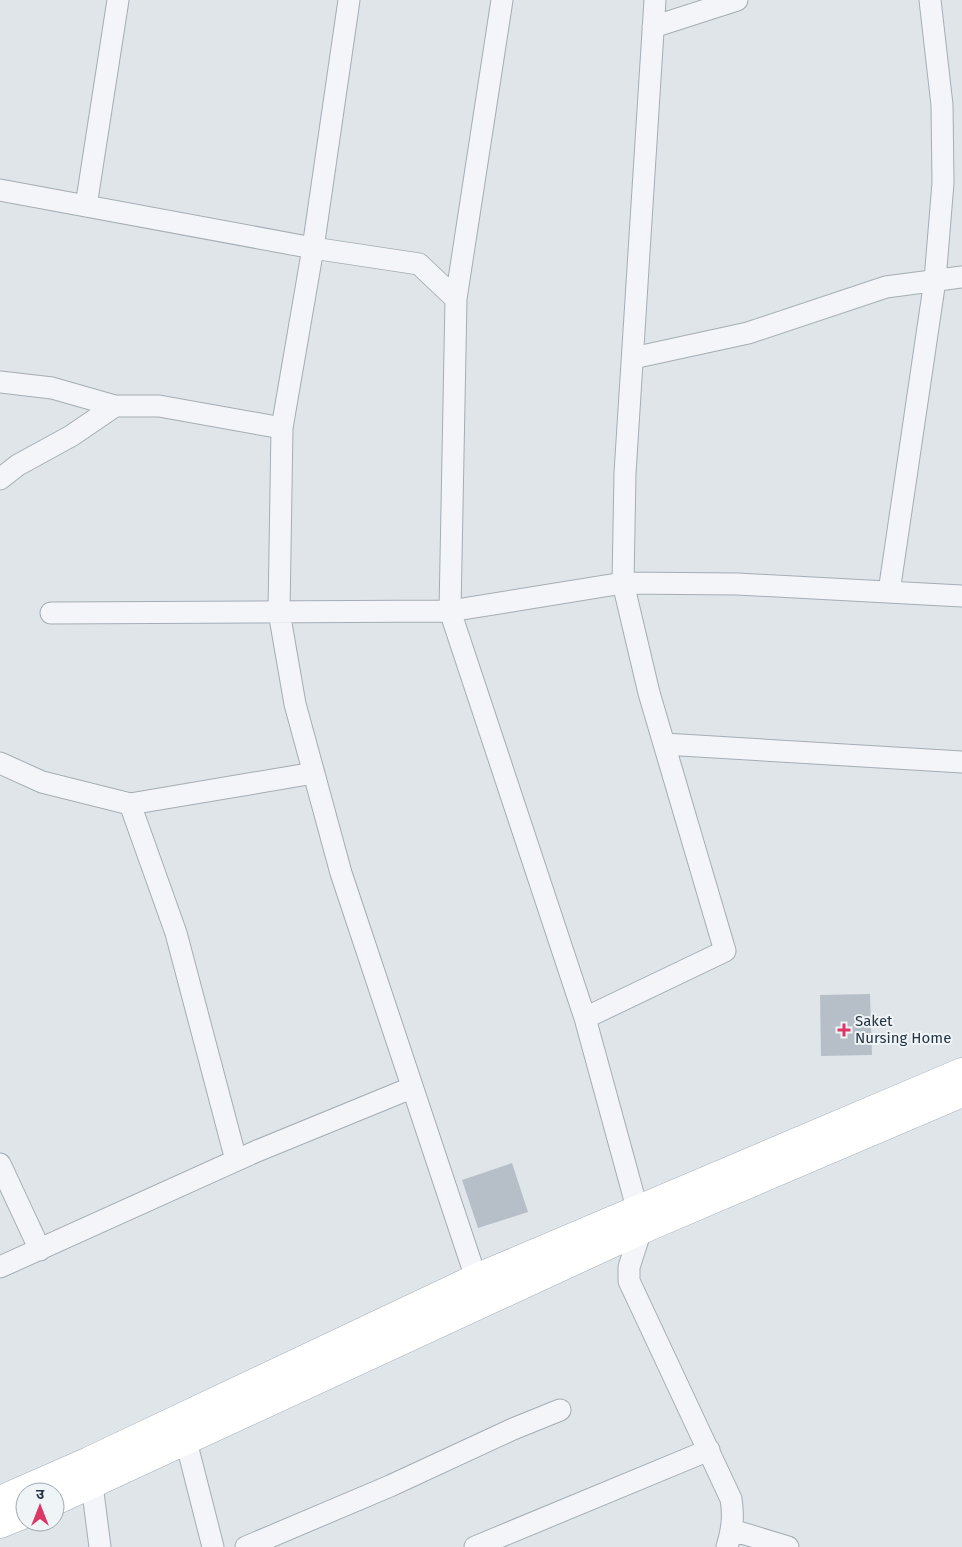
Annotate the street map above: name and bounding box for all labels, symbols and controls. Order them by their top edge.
place label: Saket Nursing Home [855,1012,951,1047]
marker: Saket Nursing Home [837,1023,851,1037]
north arrow [15,1482,65,1532]
text: उ [36,1486,45,1503]

